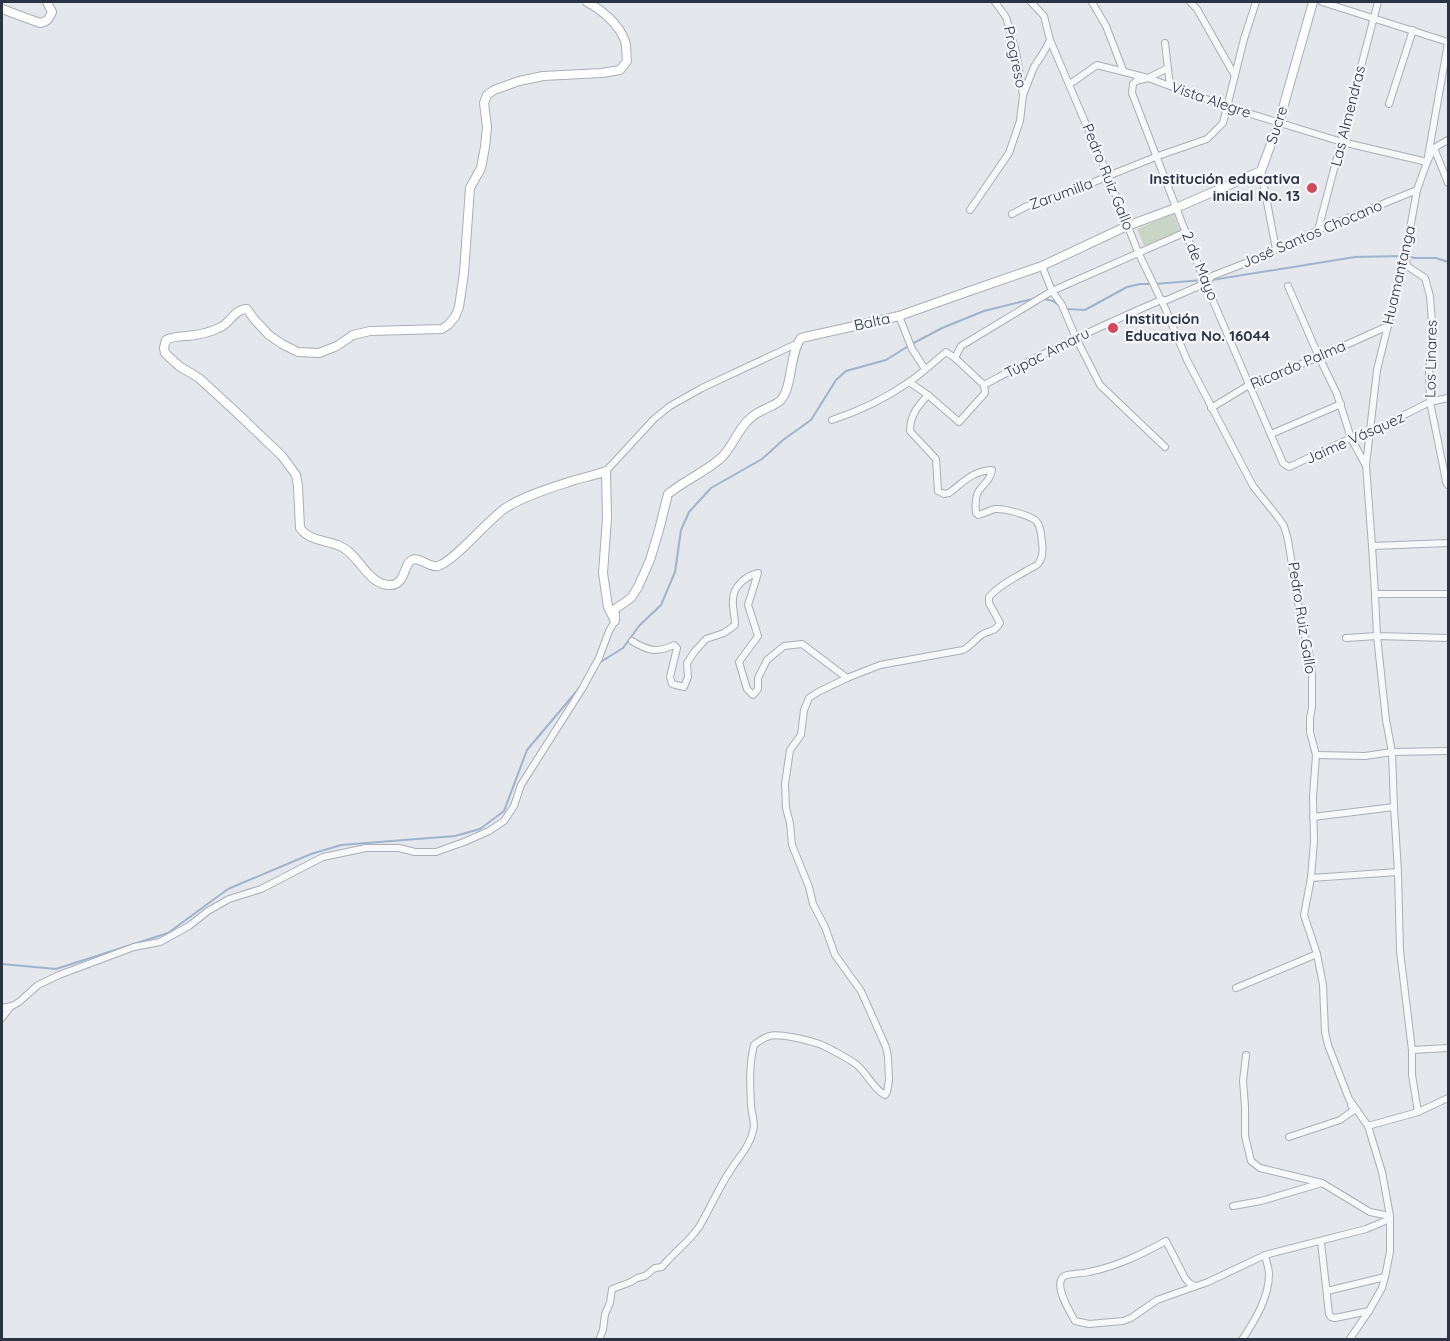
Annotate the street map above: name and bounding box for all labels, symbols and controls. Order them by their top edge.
street label: Progreso [1000,24,1031,90]
street label: Las Almendras [1326,64,1369,168]
street label: Vista Alegre [1169,77,1254,122]
street label: Sucre [1262,104,1292,146]
street label: Pedro Ruiz Gallo [1078,121,1139,233]
place label: Institución educativa inicial No. 13 [1149,169,1300,205]
street label: Zarumilla [1027,173,1095,214]
marker: Institución educativa inicial No. 13 [1305,181,1319,195]
street label: José Santos Chocano [1239,195,1385,272]
street label: Huamantanga [1378,223,1419,326]
street label: 2 de Mayo [1178,228,1223,303]
street label: Balta [852,308,892,335]
place label: Institución Educativa No. 16044 [1125,309,1270,345]
street label: Los Linares [1420,320,1441,398]
marker: Institución Educativa No. 16044 [1106,321,1120,335]
street label: Túpac Amaru [1001,323,1092,382]
street label: Ricardo Palma [1247,336,1348,393]
street label: Jaime Vásquez [1302,407,1407,468]
street label: Pedro Ruiz Gallo [1284,560,1321,675]

